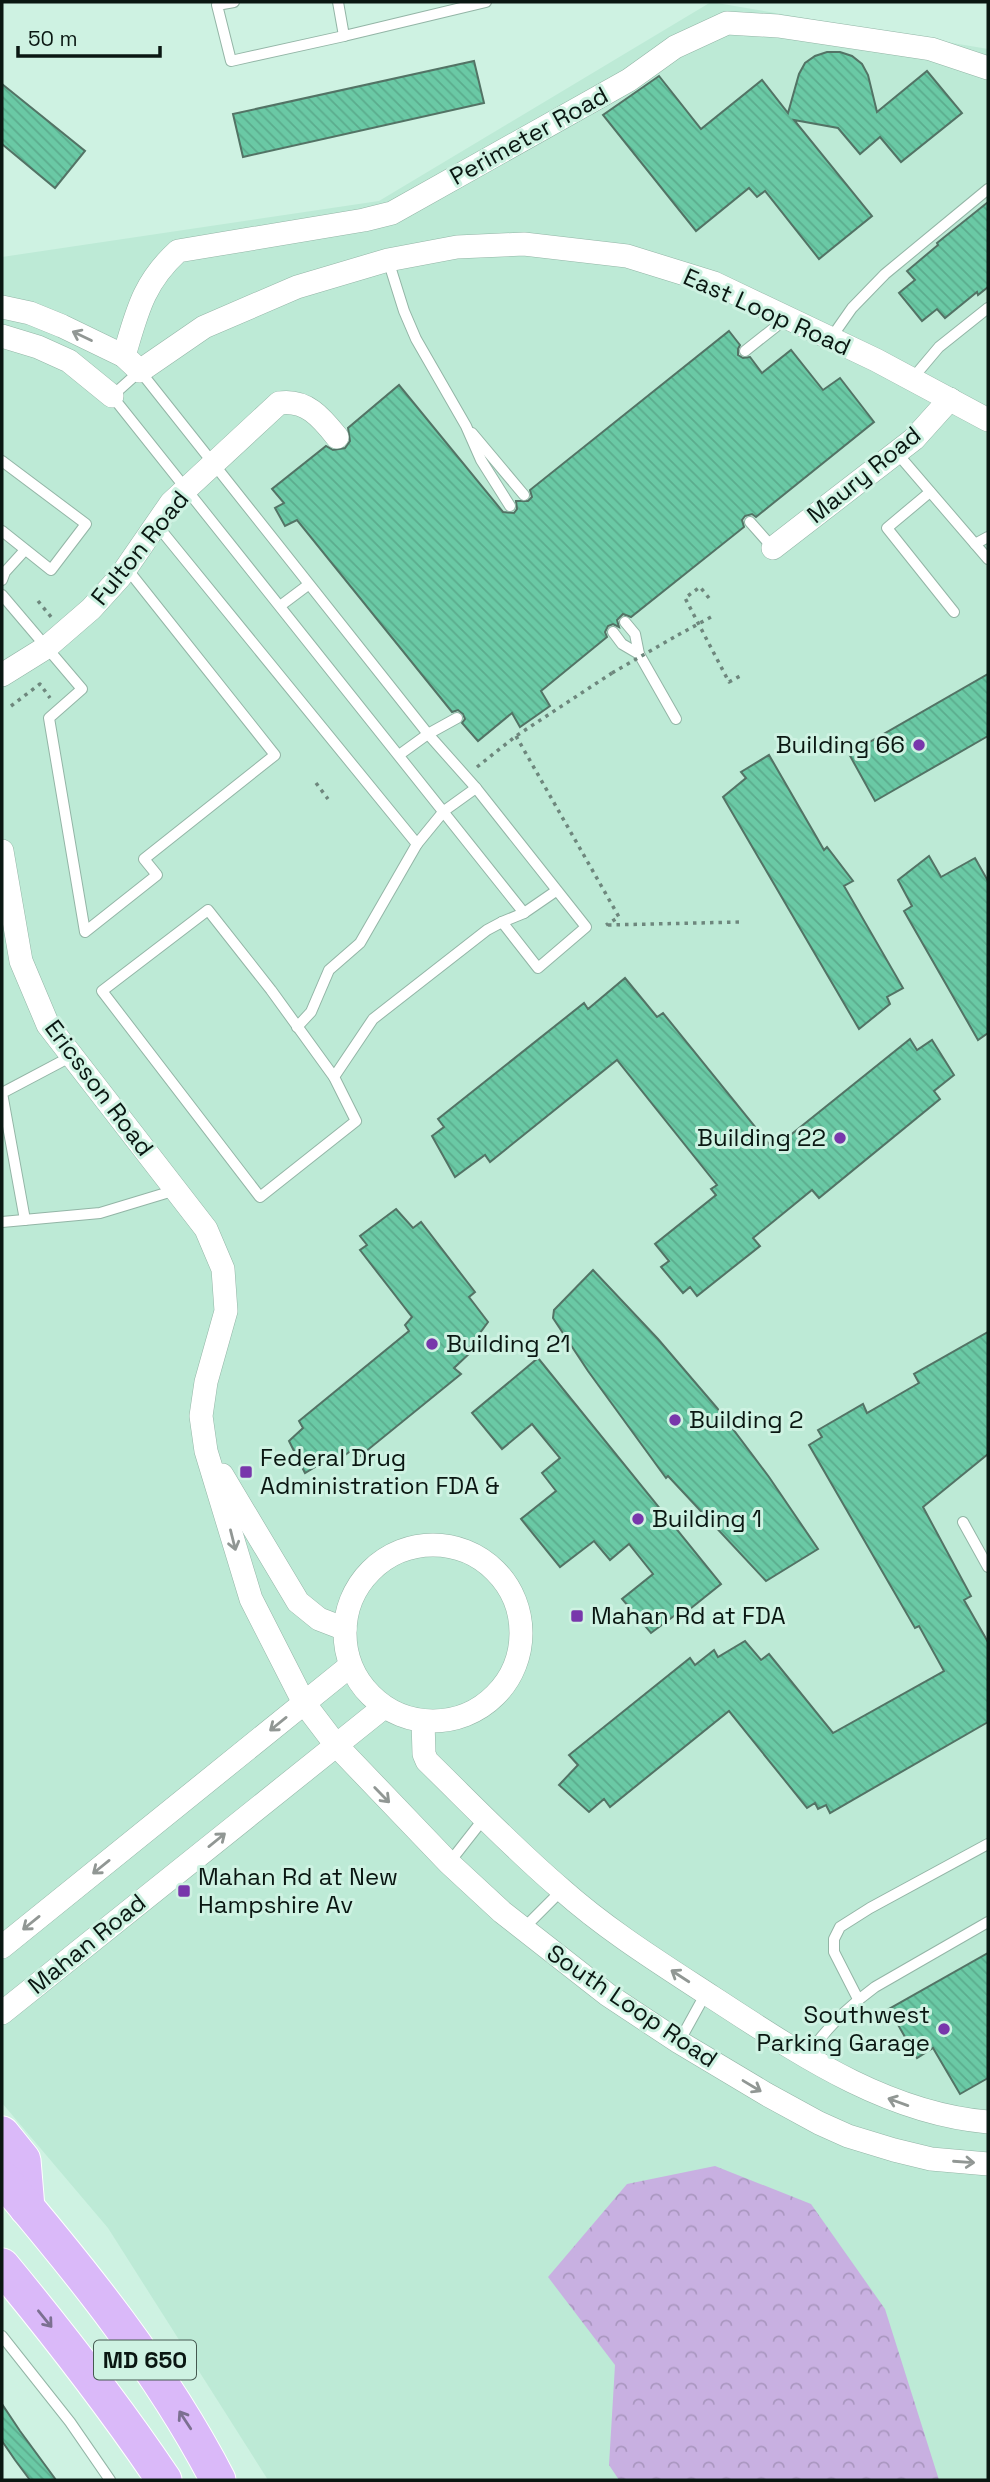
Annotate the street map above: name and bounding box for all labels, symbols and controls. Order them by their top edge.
scale bar [18,14,159,58]
text: 50 m [28,25,78,52]
street label: Perimeter Road [444,79,613,192]
street label: East Loop Road [679,261,856,362]
one-way arrow [72,328,93,342]
street label: Maury Road [800,419,927,530]
street label: Fulton Road [84,484,195,611]
place label: Building 66 [776,729,905,760]
marker: Building 66 [911,737,927,753]
street label: Ericsson Road [38,1013,161,1162]
place label: Building 22 [697,1122,826,1153]
marker: Building 22 [832,1130,848,1146]
place label: Building 21 [446,1328,570,1359]
marker: Building 21 [424,1336,440,1352]
place label: Building 2 [689,1404,803,1435]
marker: Building 2 [667,1412,683,1428]
place label: Federal Drug Administration FDA & [260,1442,500,1501]
marker: Federal Drug Administration FDA & [238,1464,254,1480]
place label: Building 1 [652,1503,762,1534]
marker: Building 1 [630,1511,646,1527]
one-way arrow [227,1528,240,1551]
place label: Mahan Rd at FDA [591,1600,786,1631]
marker: Mahan Rd at FDA [569,1608,585,1624]
one-way arrow [270,1717,288,1732]
one-way arrow [374,1786,391,1803]
one-way arrow [207,1833,225,1848]
one-way arrow [92,1859,110,1875]
place label: Mahan Rd at New Hampshire Av [198,1861,398,1920]
marker: Mahan Rd at New Hampshire Av [176,1883,192,1899]
street label: Mahan Road [21,1887,152,2001]
one-way arrow [22,1916,40,1931]
street label: South Loop Road [541,1937,724,2074]
one-way arrow [671,1969,690,1984]
place label: Southwest Parking Garage [757,1999,930,2058]
marker: Southwest Parking Garage [936,2021,952,2037]
one-way arrow [742,2079,762,2093]
one-way arrow [887,2095,909,2108]
one-way arrow [952,2156,975,2169]
one-way arrow [38,2309,53,2327]
road number: MD 650 [94,2340,196,2380]
one-way arrow [178,2411,192,2431]

